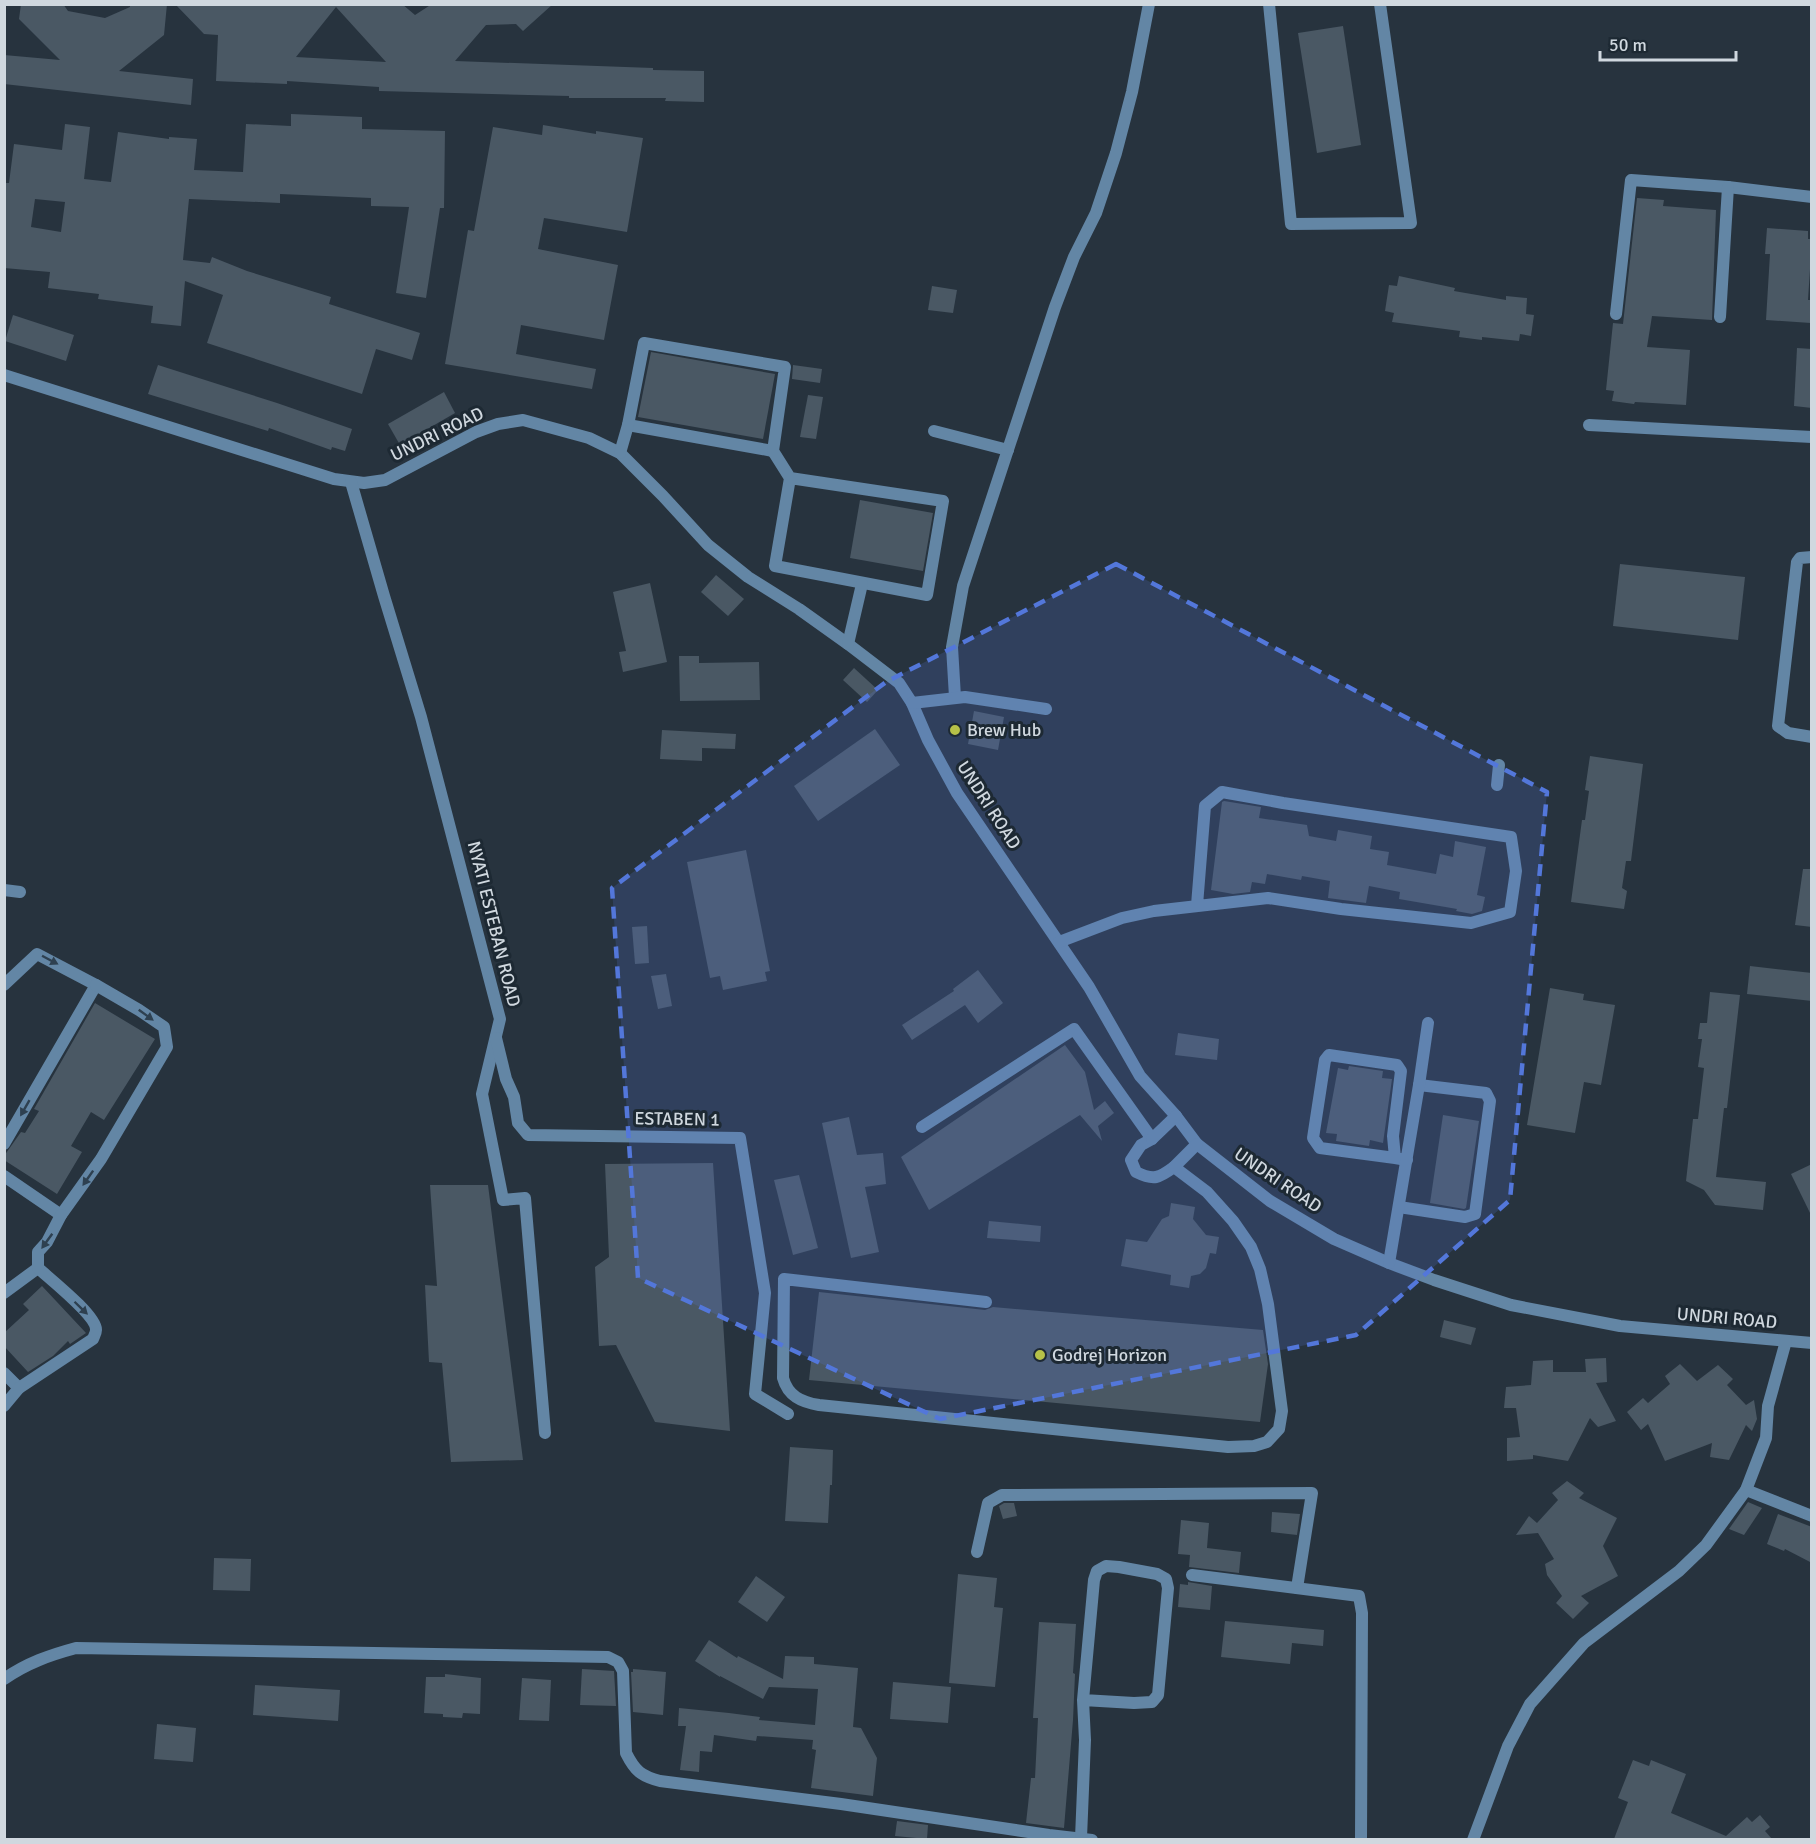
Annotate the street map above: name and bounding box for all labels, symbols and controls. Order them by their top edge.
scale bar [1600,24,1736,62]
text: 50 m [1609,34,1647,56]
street label: UNDRI ROAD [387,402,487,466]
place label: Brew Hub [967,719,1041,741]
marker: Brew Hub [948,723,962,737]
street label: UNDRI ROAD [952,757,1026,853]
street label: NYATI ESTEBAN ROAD [463,839,525,1009]
one-way arrow [41,956,58,965]
one-way arrow [137,1009,153,1021]
one-way arrow [20,1100,30,1117]
street label: ESTABEN 1 [634,1107,720,1131]
street label: UNDRI ROAD [1230,1143,1326,1217]
one-way arrow [82,1169,94,1185]
one-way arrow [41,1234,53,1249]
one-way arrow [74,1301,89,1315]
street label: UNDRI ROAD [1676,1303,1778,1333]
place label: Godrej Horizon [1052,1344,1167,1366]
marker: Godrej Horizon [1033,1348,1047,1362]

